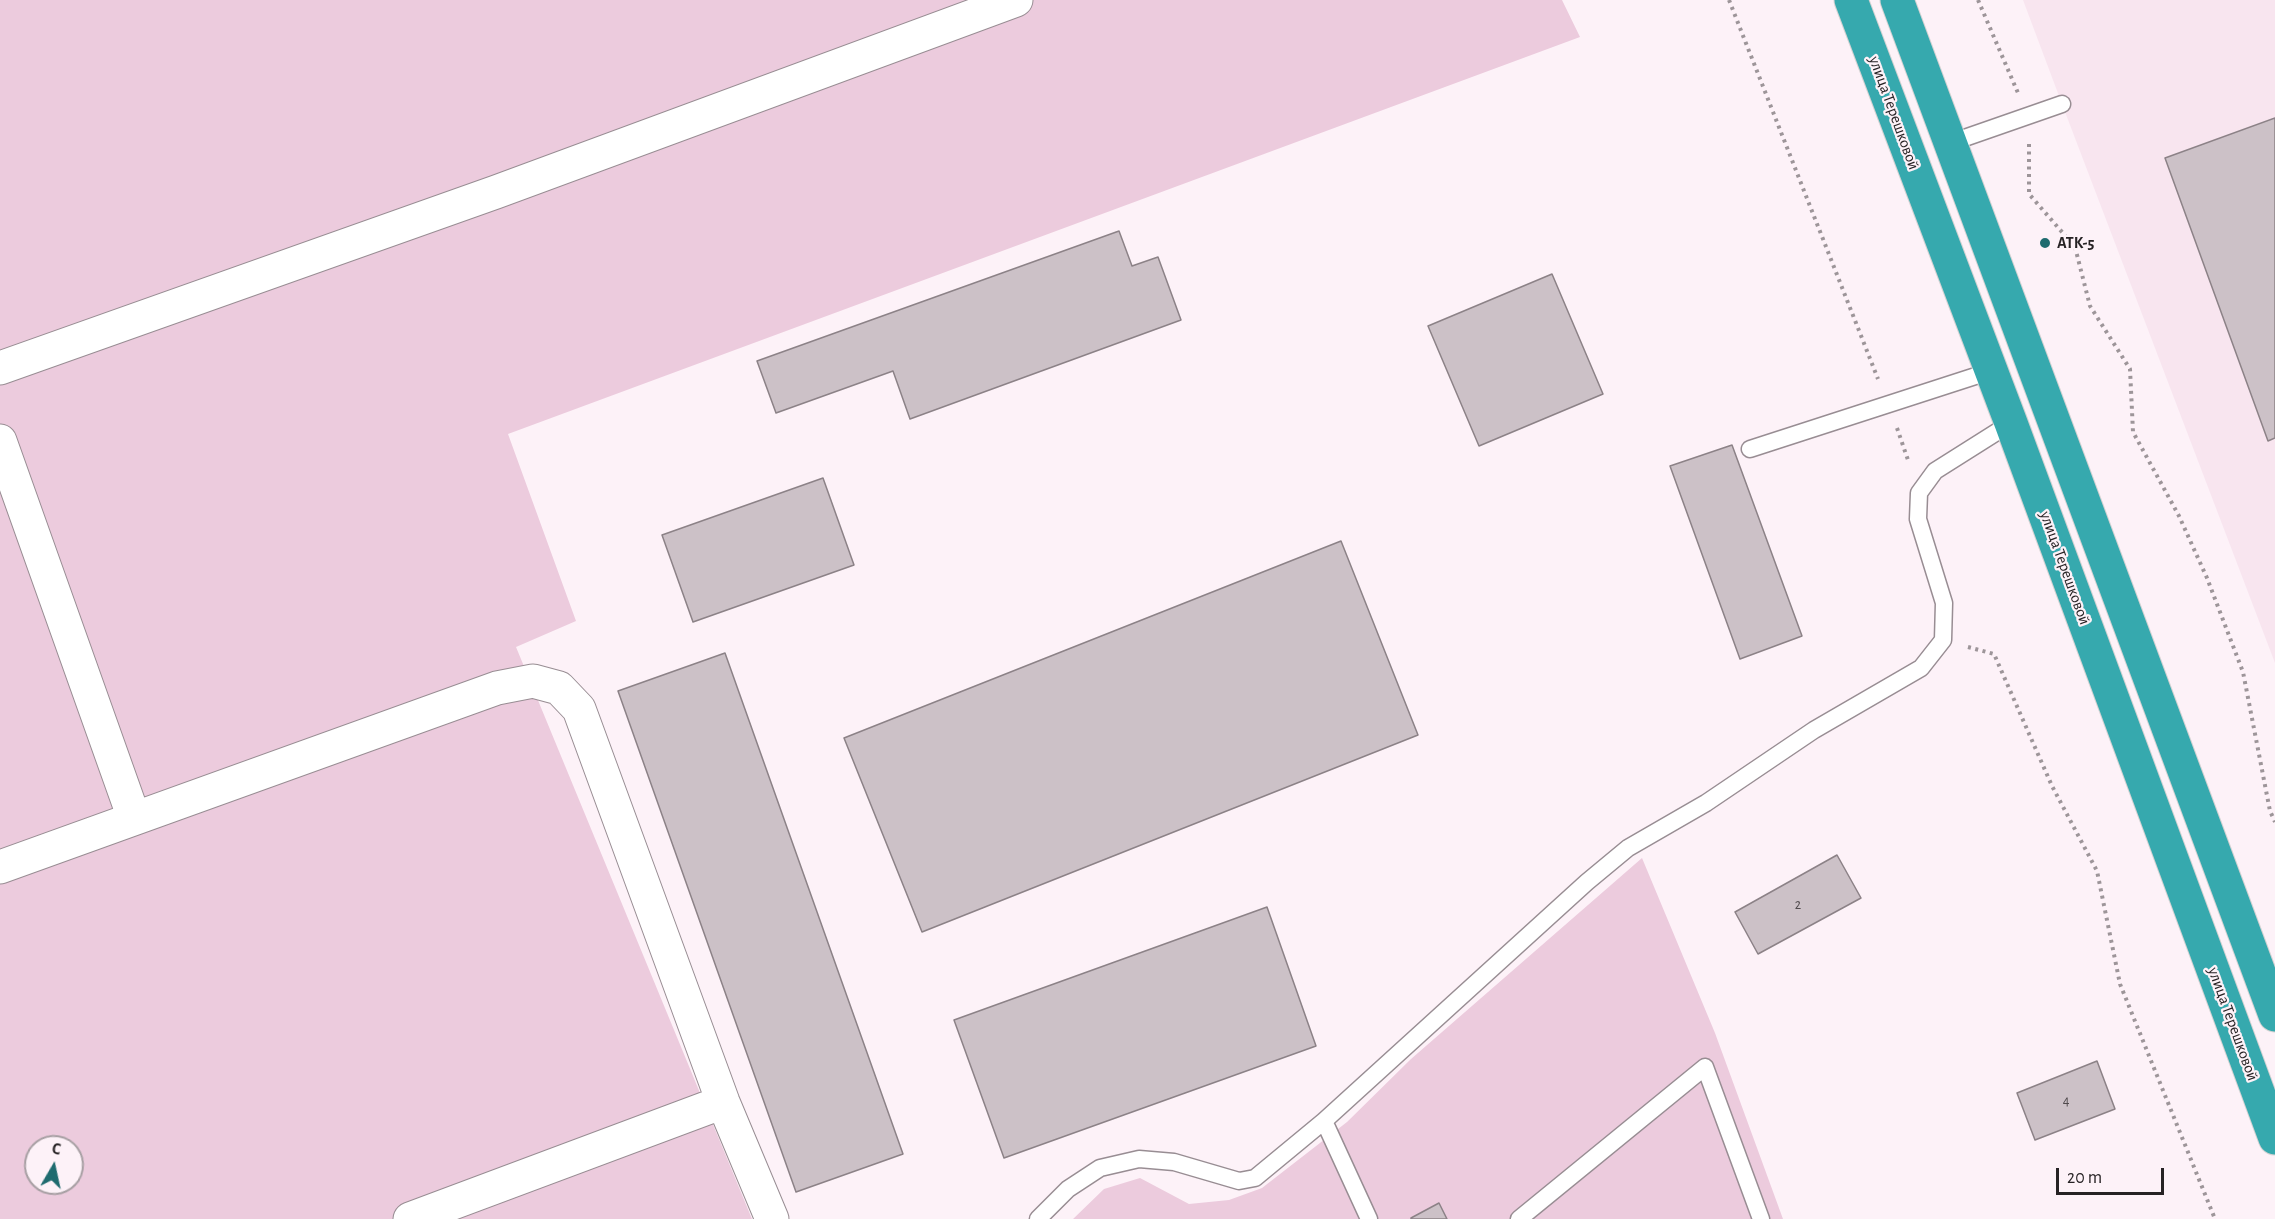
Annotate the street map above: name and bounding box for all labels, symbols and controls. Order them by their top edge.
street label: улица Терешковой [1865,54,1923,172]
place label: АТК-5 [2057,233,2094,253]
marker: АТК-5 [2038,236,2052,250]
street label: улица Терешковой [2036,509,2094,627]
house number: 2 [1795,897,1801,913]
street label: улица Терешковой [2204,965,2262,1083]
house number: 4 [2063,1093,2069,1109]
north arrow [24,1135,84,1195]
text: С [51,1141,62,1158]
scale bar [2059,1156,2167,1194]
text: 20 m [2067,1169,2102,1187]

